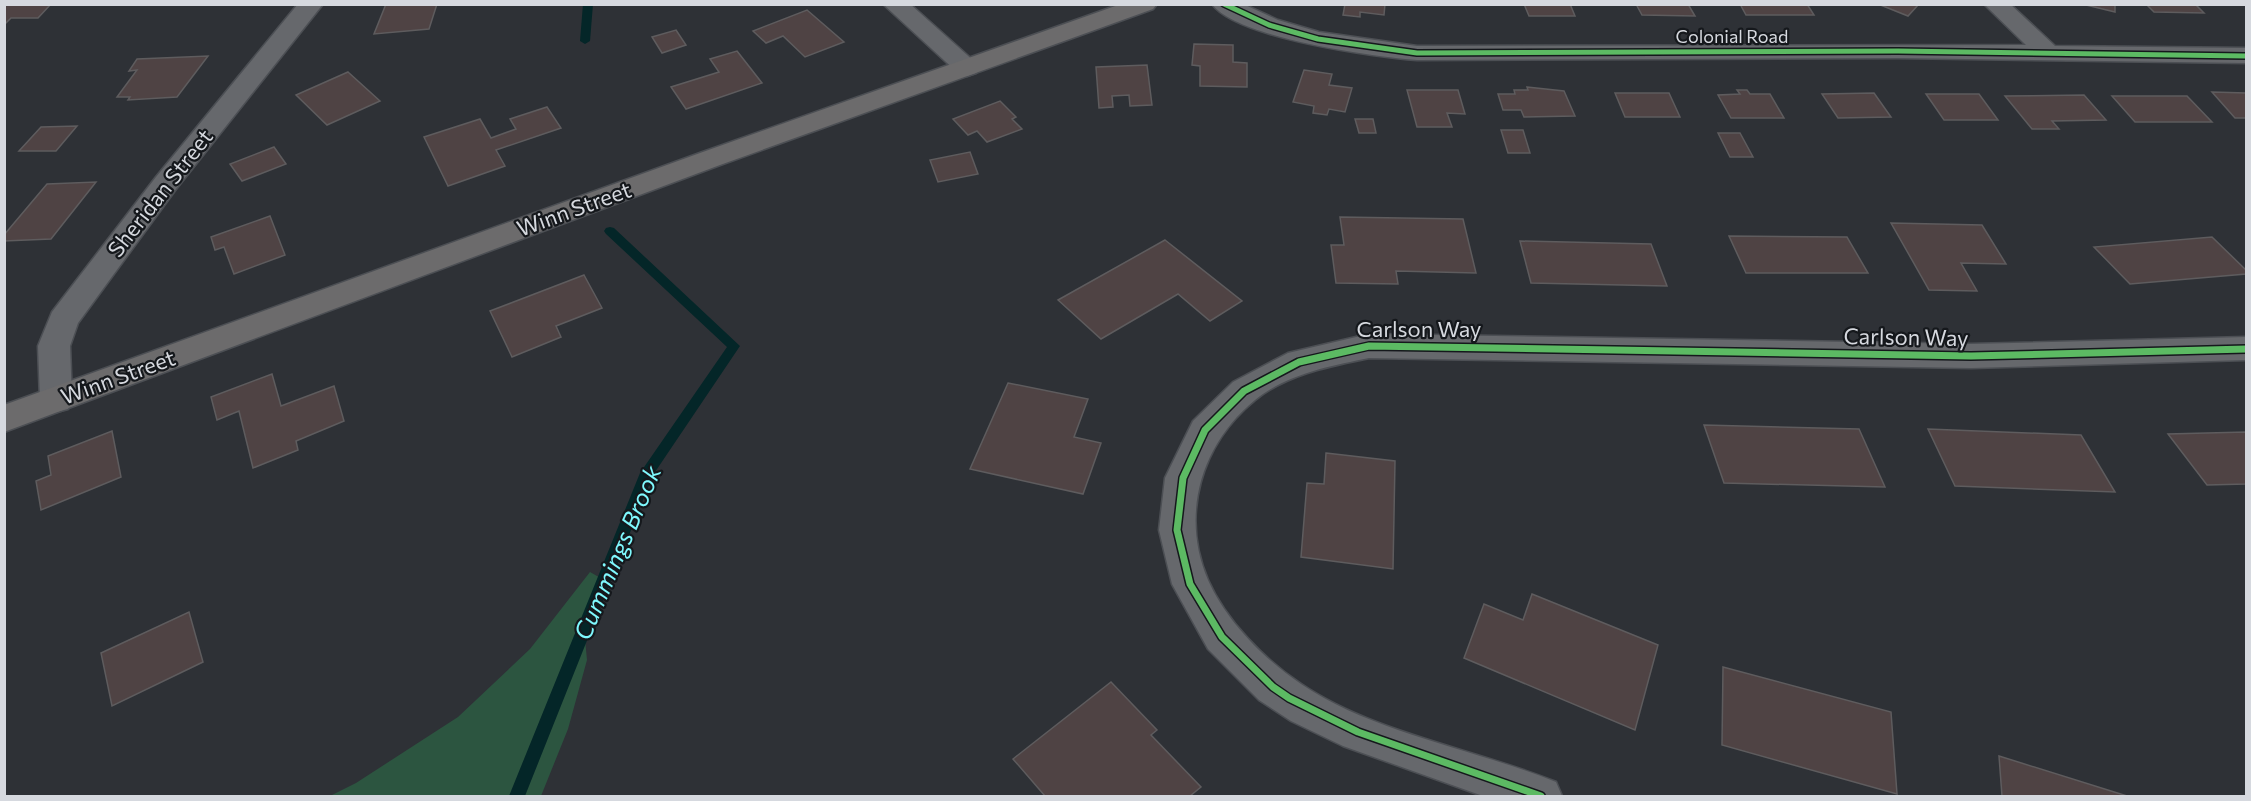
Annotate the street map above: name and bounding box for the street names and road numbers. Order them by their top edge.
street label: Colonial Road [1676,25,1788,47]
street label: Sheridan Street [101,123,218,262]
street label: Winn Street [513,175,635,242]
street label: Carlson Way [1357,315,1481,342]
street label: Carlson Way [1843,322,1969,351]
street label: Winn Street [57,343,179,410]

